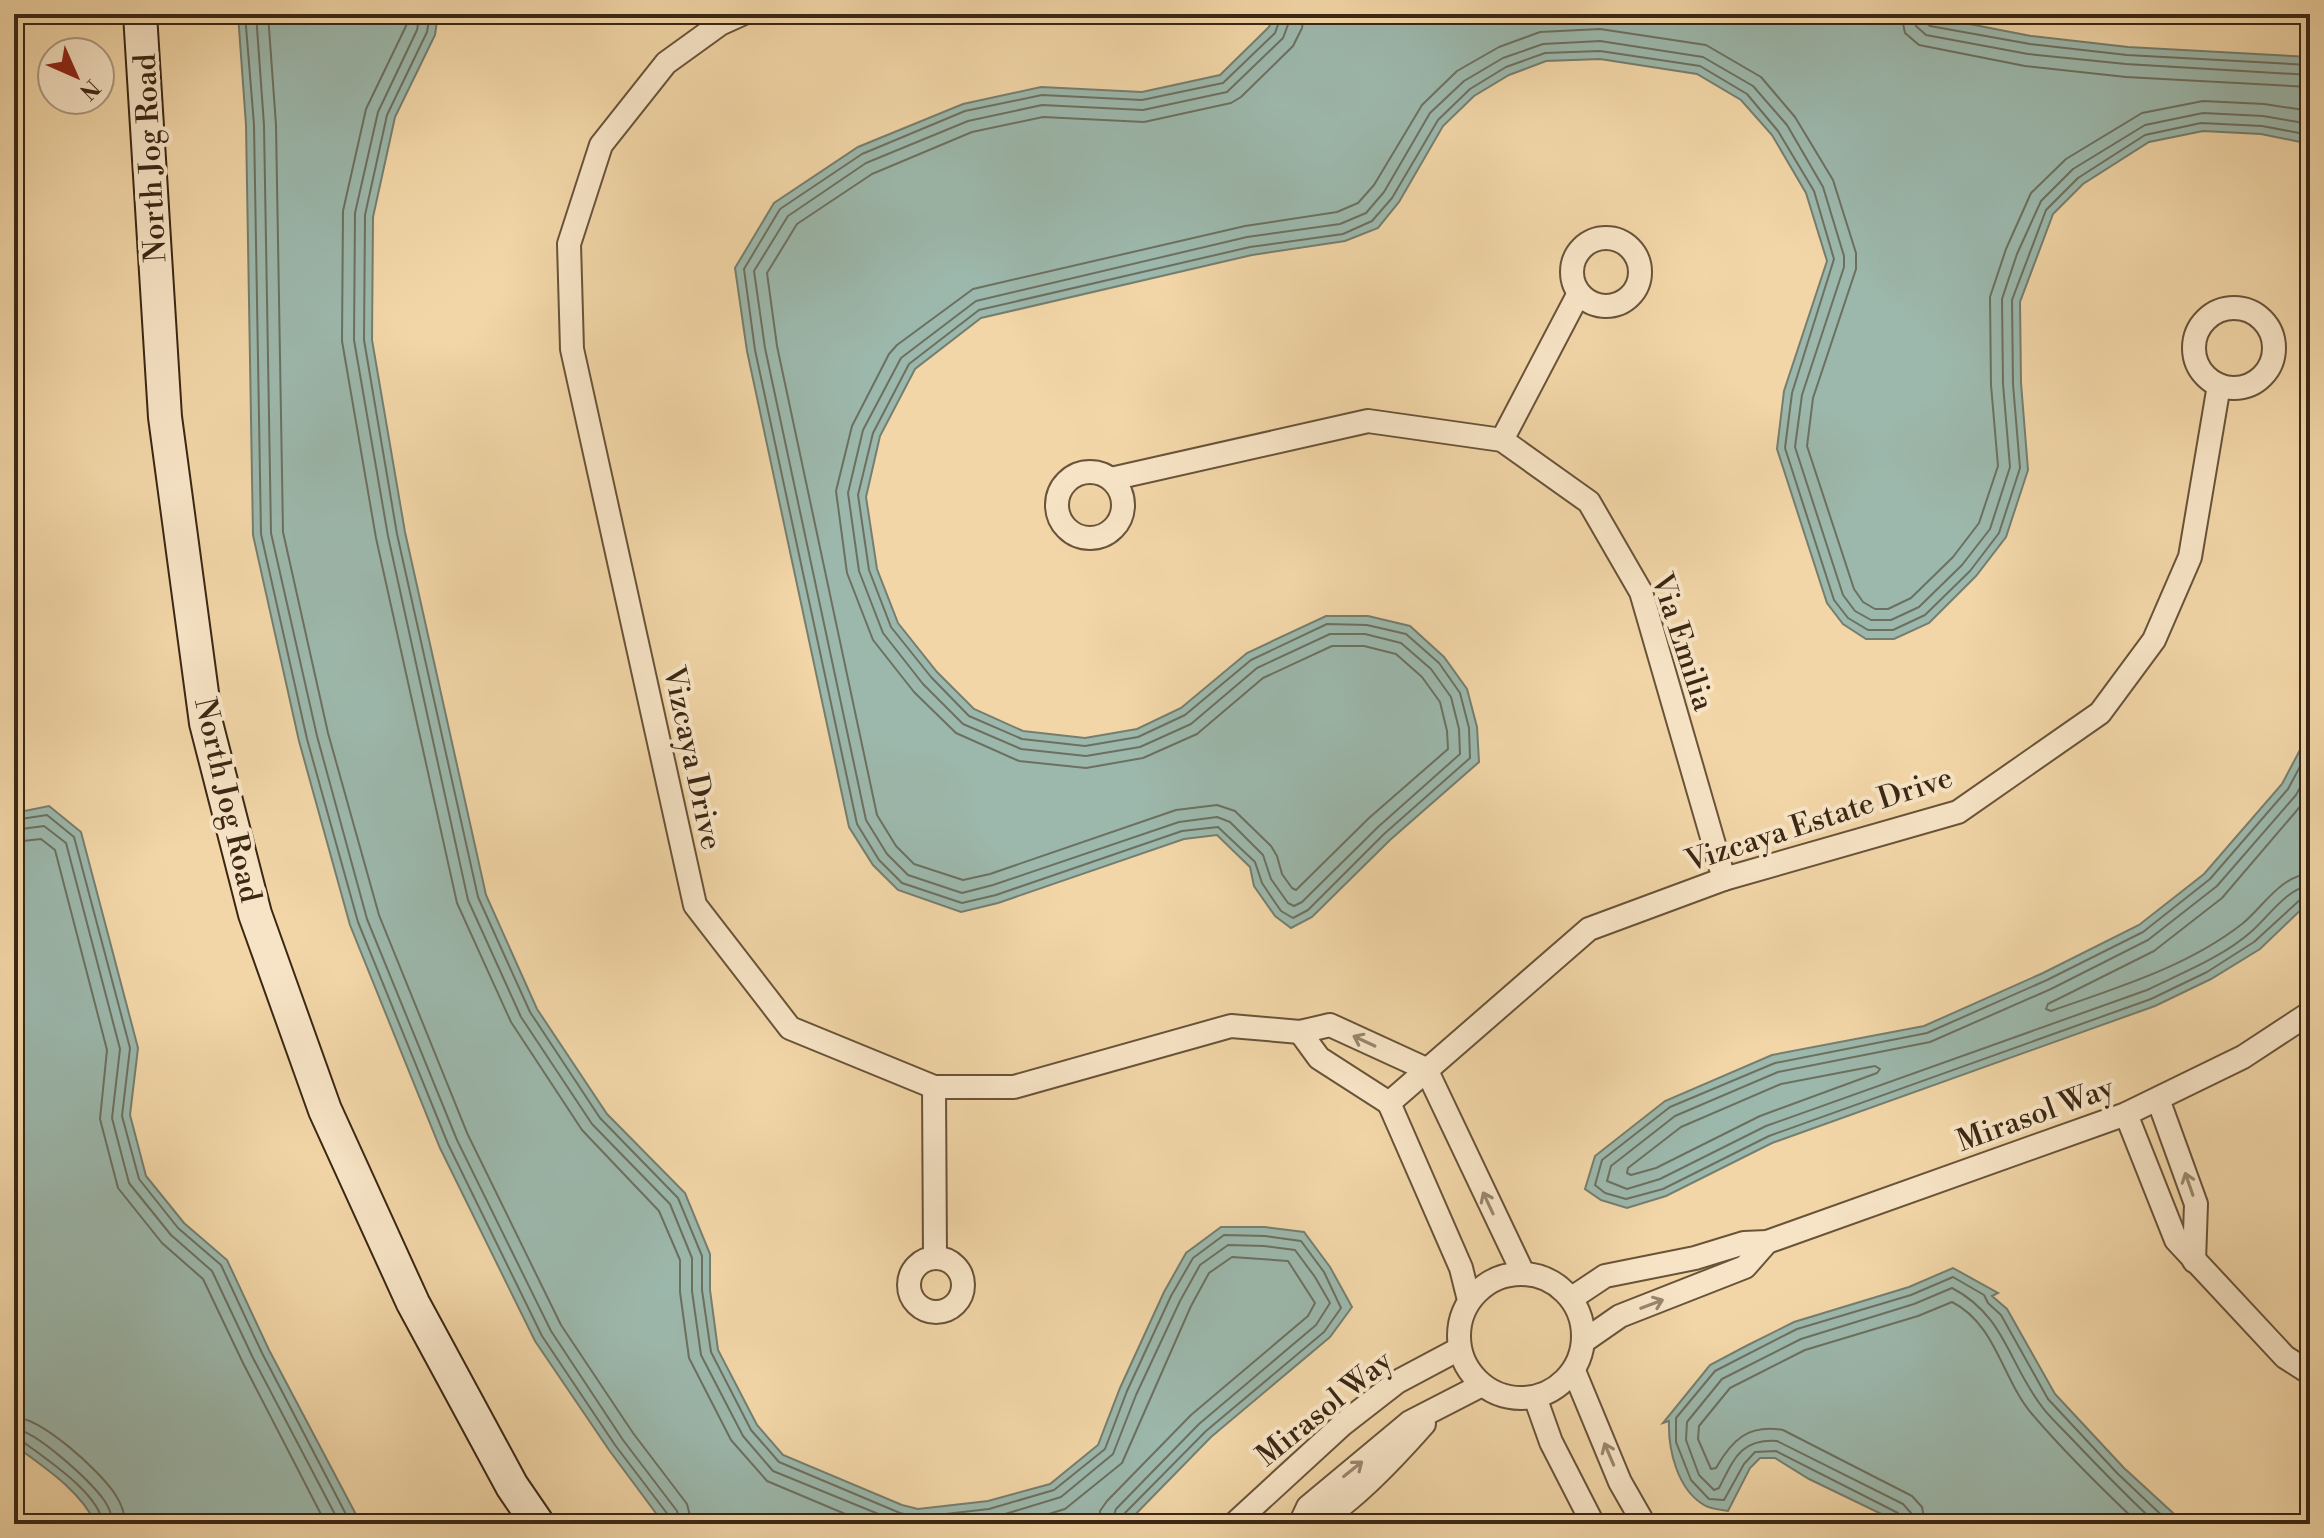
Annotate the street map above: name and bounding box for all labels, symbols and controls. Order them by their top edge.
north arrow [36,36,116,116]
street label: North Jog Road [127,53,175,263]
text: N [73,73,105,105]
street label: Via Emilia [1642,568,1722,716]
street label: Vizcaya Drive [654,662,730,853]
street label: North Jog Road [185,694,269,906]
street label: Vizcaya Estate Drive [1680,759,1958,881]
one-way arrow [1352,1033,1376,1048]
street label: Mirasol Way [1952,1069,2119,1161]
one-way arrow [2180,1172,2195,1197]
one-way arrow [1480,1191,1495,1215]
one-way arrow [1639,1296,1664,1310]
street label: Mirasol Way [1249,1342,1401,1475]
one-way arrow [1600,1443,1615,1467]
one-way arrow [1342,1460,1363,1478]

